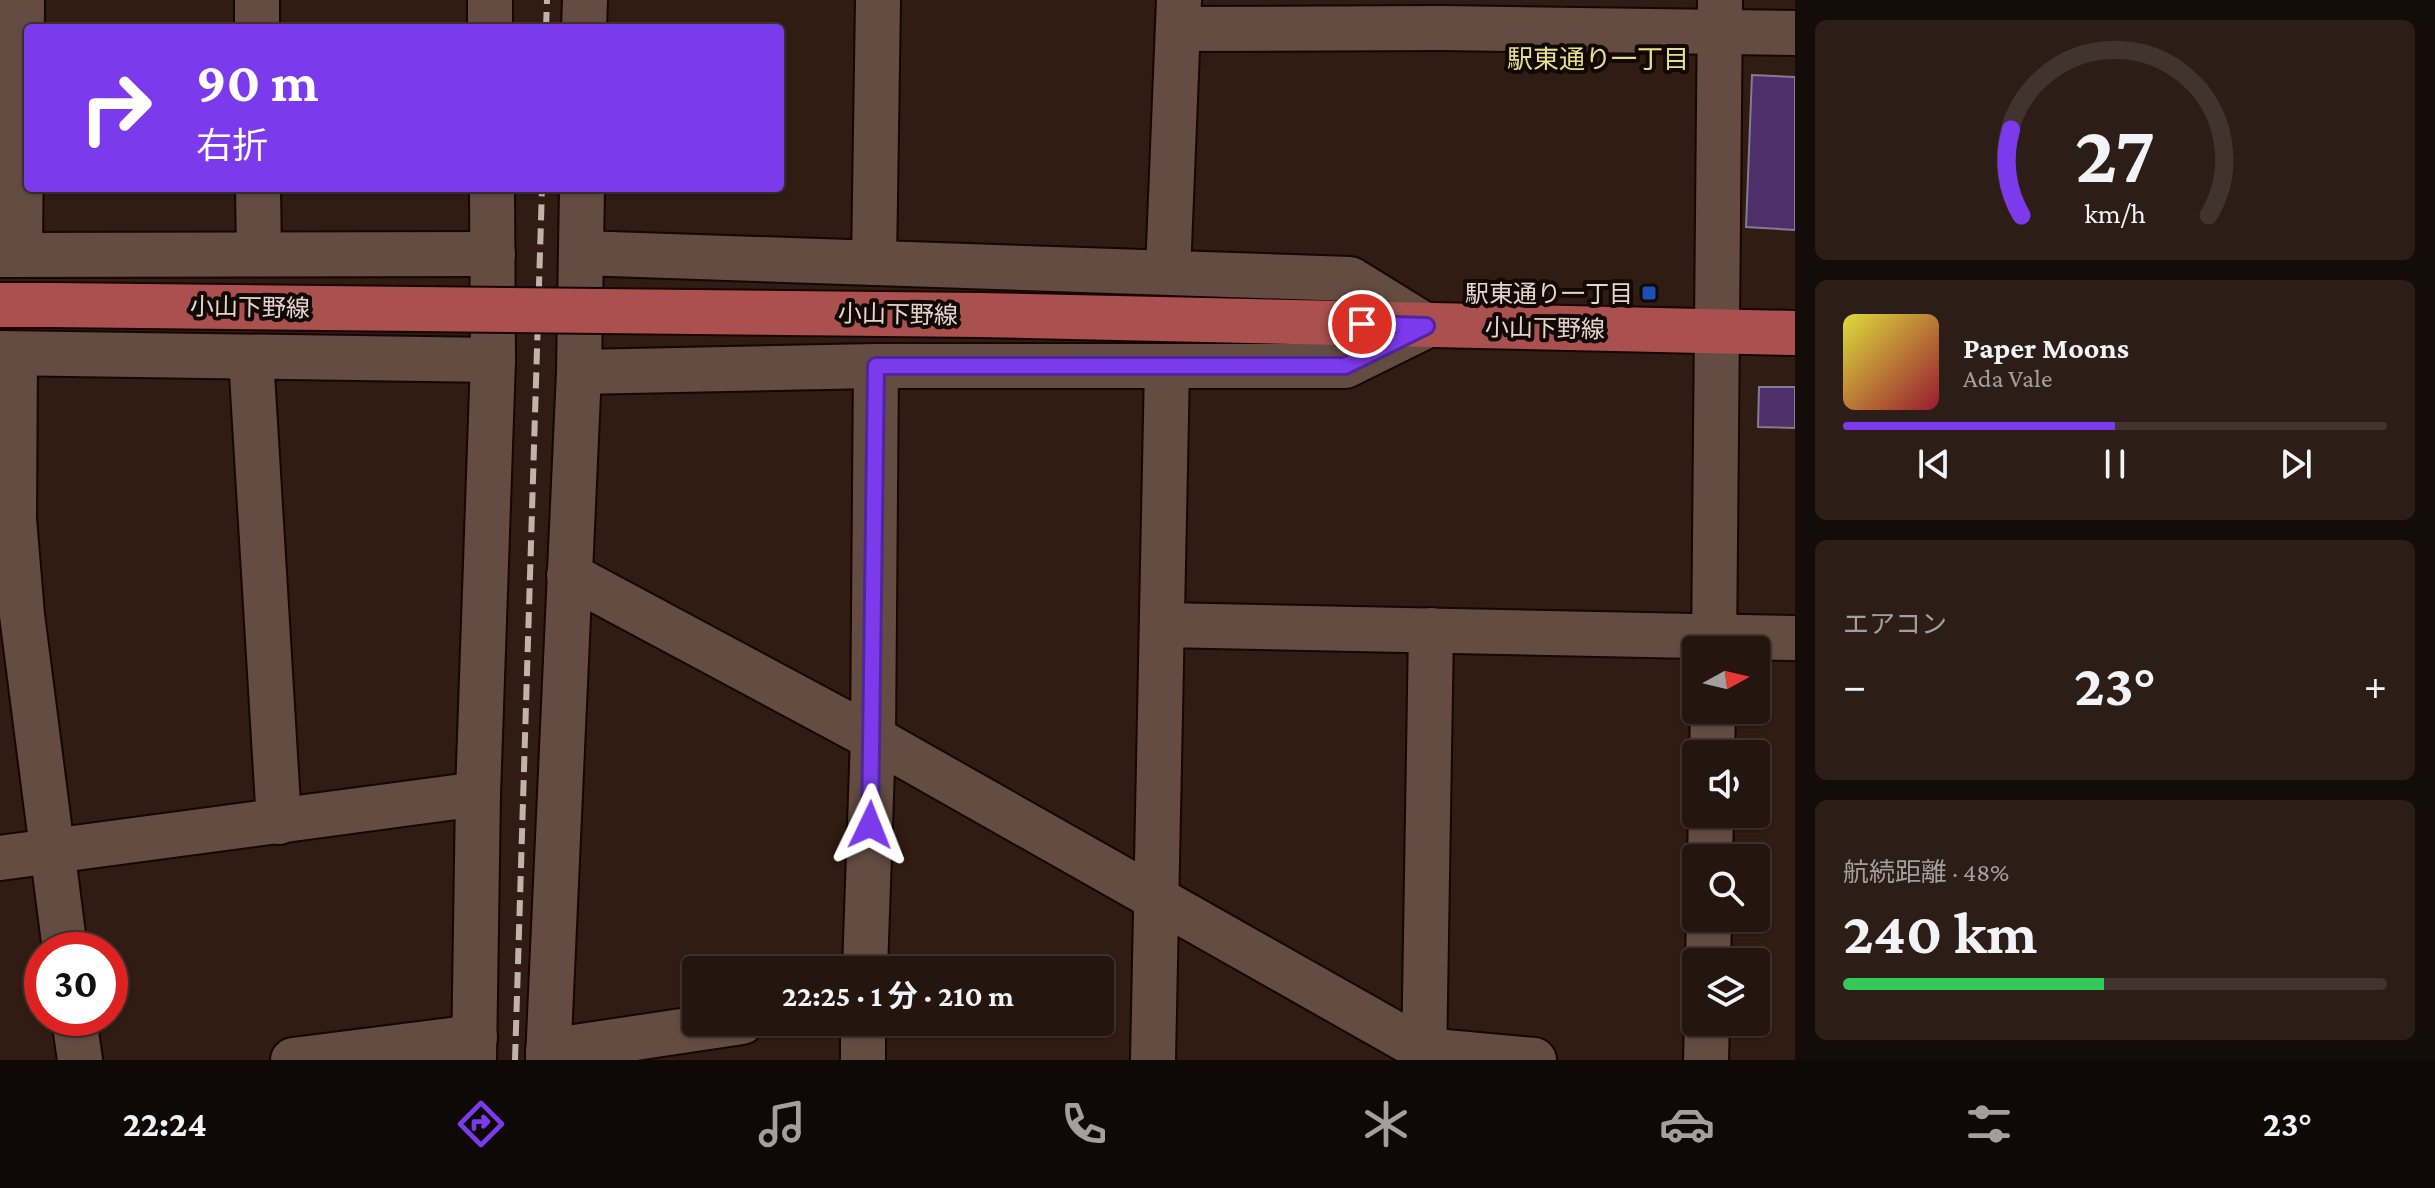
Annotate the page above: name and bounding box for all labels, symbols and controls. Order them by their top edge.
district label: 駅東通り一丁目 [1507,45,1689,74]
text: 90 m [196,51,319,113]
icon: right [64,56,168,160]
text: 27 [2075,107,2155,200]
text: 右折 [196,126,268,166]
text: km/h [2084,197,2146,229]
place label: 駅東通り一丁目 [1465,280,1633,307]
marker: 駅東通り一丁目 [1640,284,1658,302]
pin [1328,290,1396,358]
street label: 小山下野線 [190,292,310,322]
street label: 小山下野線 [838,299,958,329]
icon: arrive [1340,302,1384,346]
street label: 小山下野線 [1485,313,1605,343]
text: Paper Moons [1963,331,2129,364]
text: Ada Vale [1963,364,2052,393]
icon: previous [1912,442,1956,486]
icon: pause [2093,442,2137,486]
icon: next [2274,442,2318,486]
text: エアコン [1843,610,1947,639]
north arrow [1682,636,1770,724]
map controls [1682,636,1770,1036]
text: 23° [2074,651,2156,718]
text: − [1843,661,1866,709]
text: + [2364,661,2387,709]
button: sound [1682,740,1770,828]
position arrow [828,783,912,867]
button: search [1682,844,1770,932]
text: 航続距離 · 48% [1843,858,2009,887]
text: 240 km [1843,899,2037,966]
speed limit sign: 30 [24,932,128,1036]
button: layers [1682,948,1770,1036]
text: 22:25 · 1 分 · 210 m [782,979,1014,1012]
icon: directions [453,1096,509,1152]
icon: music [754,1096,810,1152]
icon: phone [1056,1096,1112,1152]
icon: climate [1358,1096,1414,1152]
icon: car [1659,1096,1715,1152]
icon: filters [1961,1096,2017,1152]
text: 22:24 [123,1104,207,1144]
text: 23° [2263,1104,2312,1144]

